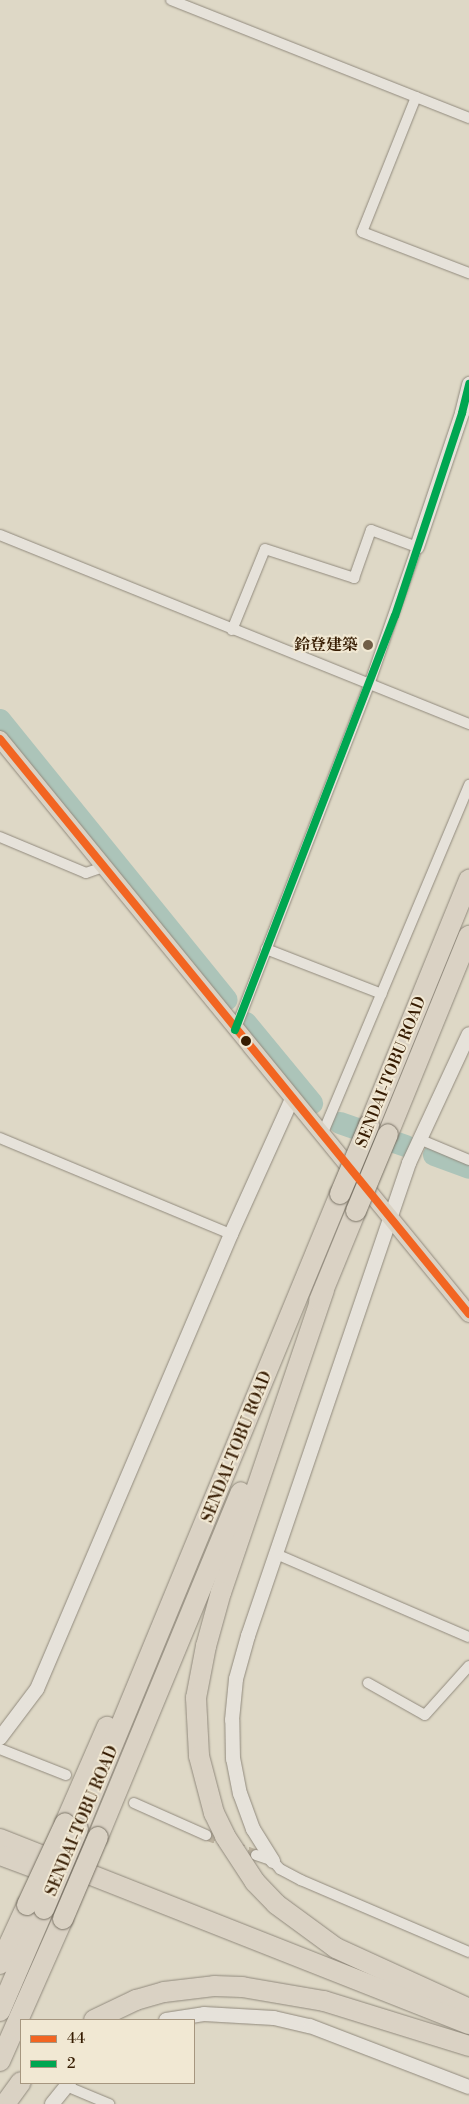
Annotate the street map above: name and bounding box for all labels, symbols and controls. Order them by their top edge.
place label: 鈴登建築 [294,635,358,655]
marker: 鈴登建築 [362,639,374,651]
street label: SENDAI-TOBU ROAD [352,994,430,1150]
unlabelled marker [241,1036,251,1046]
street label: SENDAI-TOBU ROAD [198,1369,276,1525]
street label: SENDAI-TOBU ROAD [42,1743,122,1899]
legend [20,2019,195,2084]
text: 44 [67,2029,85,2048]
text: 2 [67,2054,76,2073]

